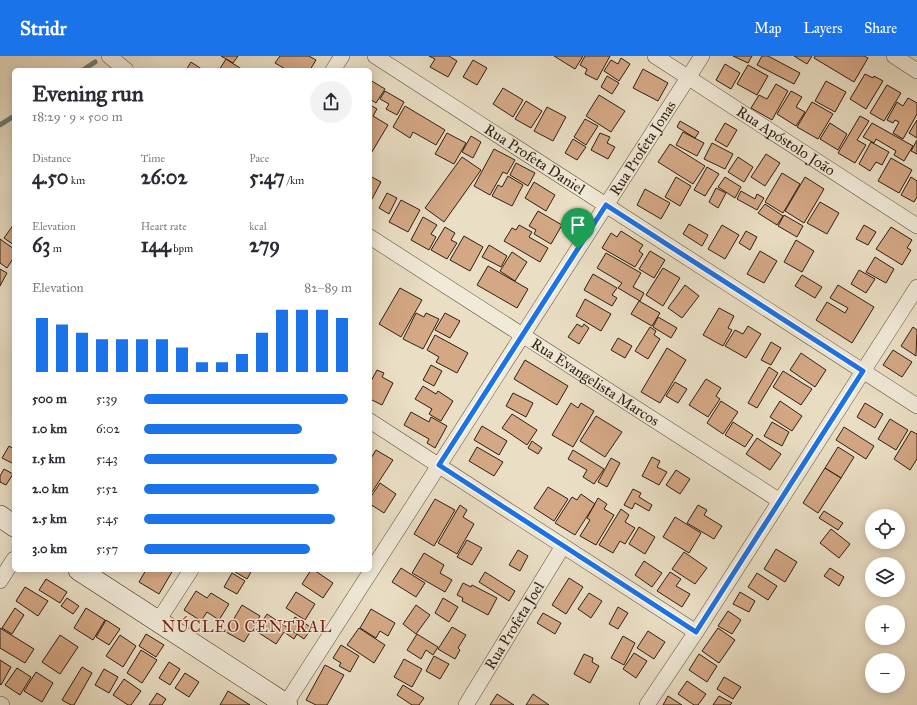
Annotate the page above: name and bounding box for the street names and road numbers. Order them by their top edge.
street label: Rua Profeta Jonas [606,97,680,199]
street label: Rua Apóstolo João [733,102,839,180]
street label: Rua Profeta Daniel [481,120,589,199]
street label: Rua Evangelista Marcos [528,334,663,430]
street label: Rua Profeta Joel [481,578,549,673]

